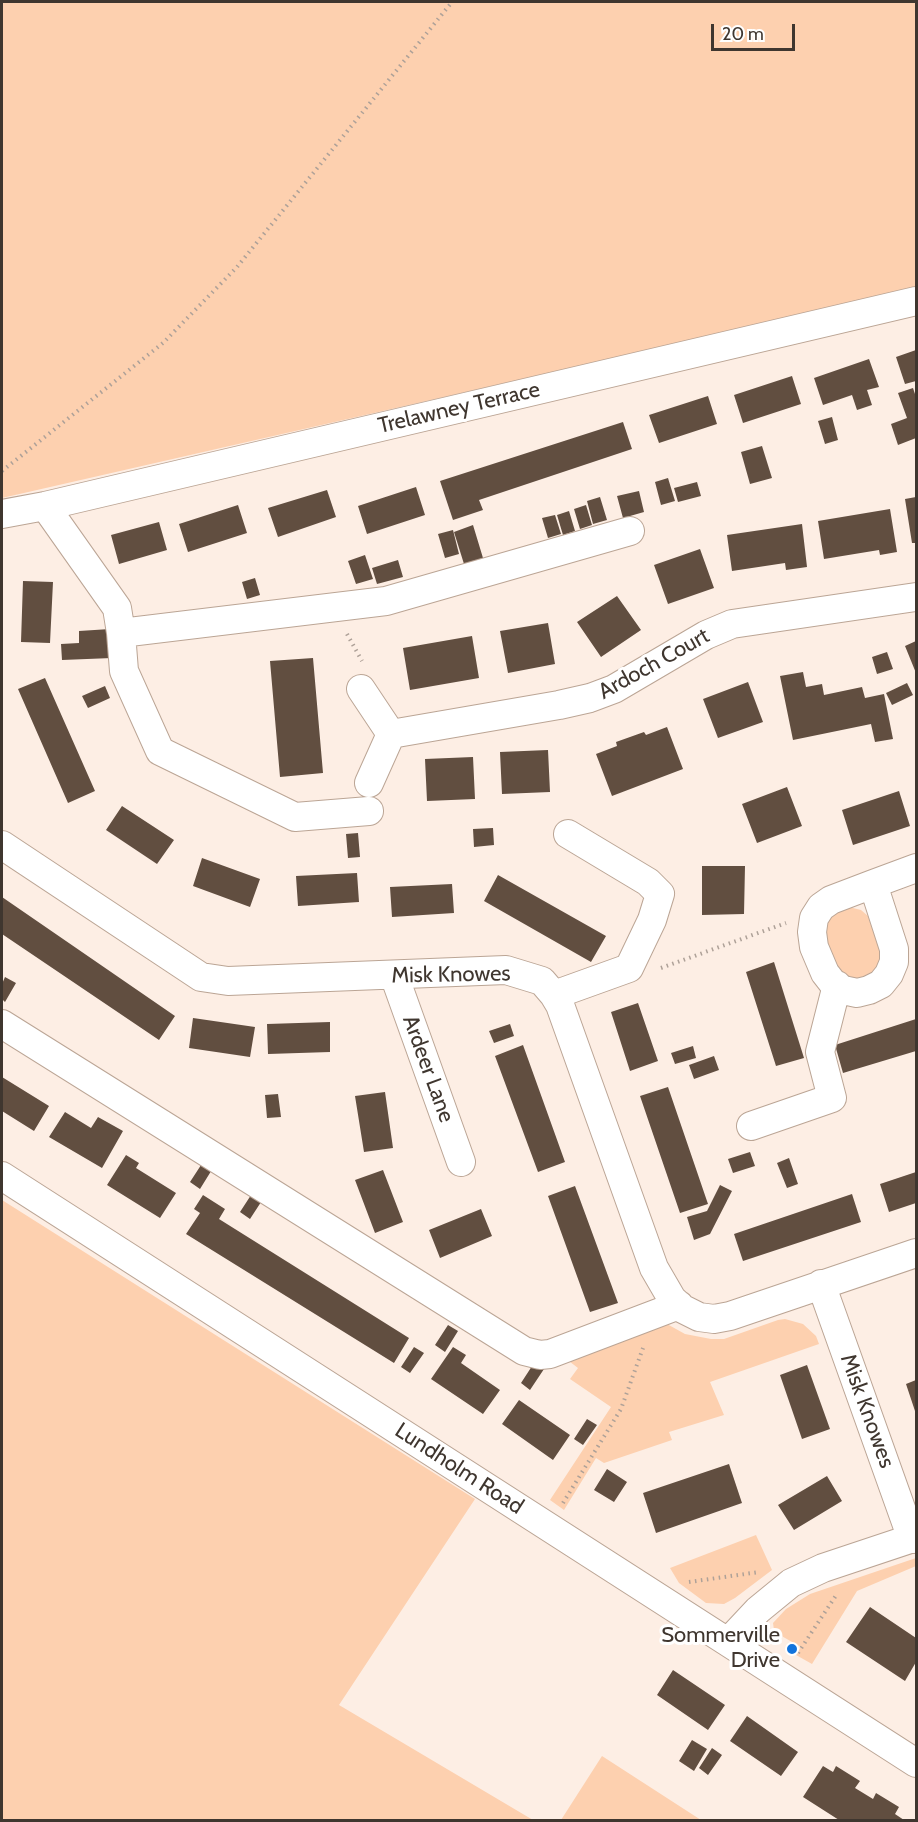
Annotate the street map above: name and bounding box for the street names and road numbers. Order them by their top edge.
street label: Trelawney Terrace [375,377,543,439]
street label: Ardoch Court [594,623,714,705]
street label: Misk Knowes [391,961,511,989]
street label: Ardeer Lane [396,1012,460,1126]
street label: Misk Knowes [834,1350,900,1472]
street label: Lundholm Road [390,1418,528,1520]

